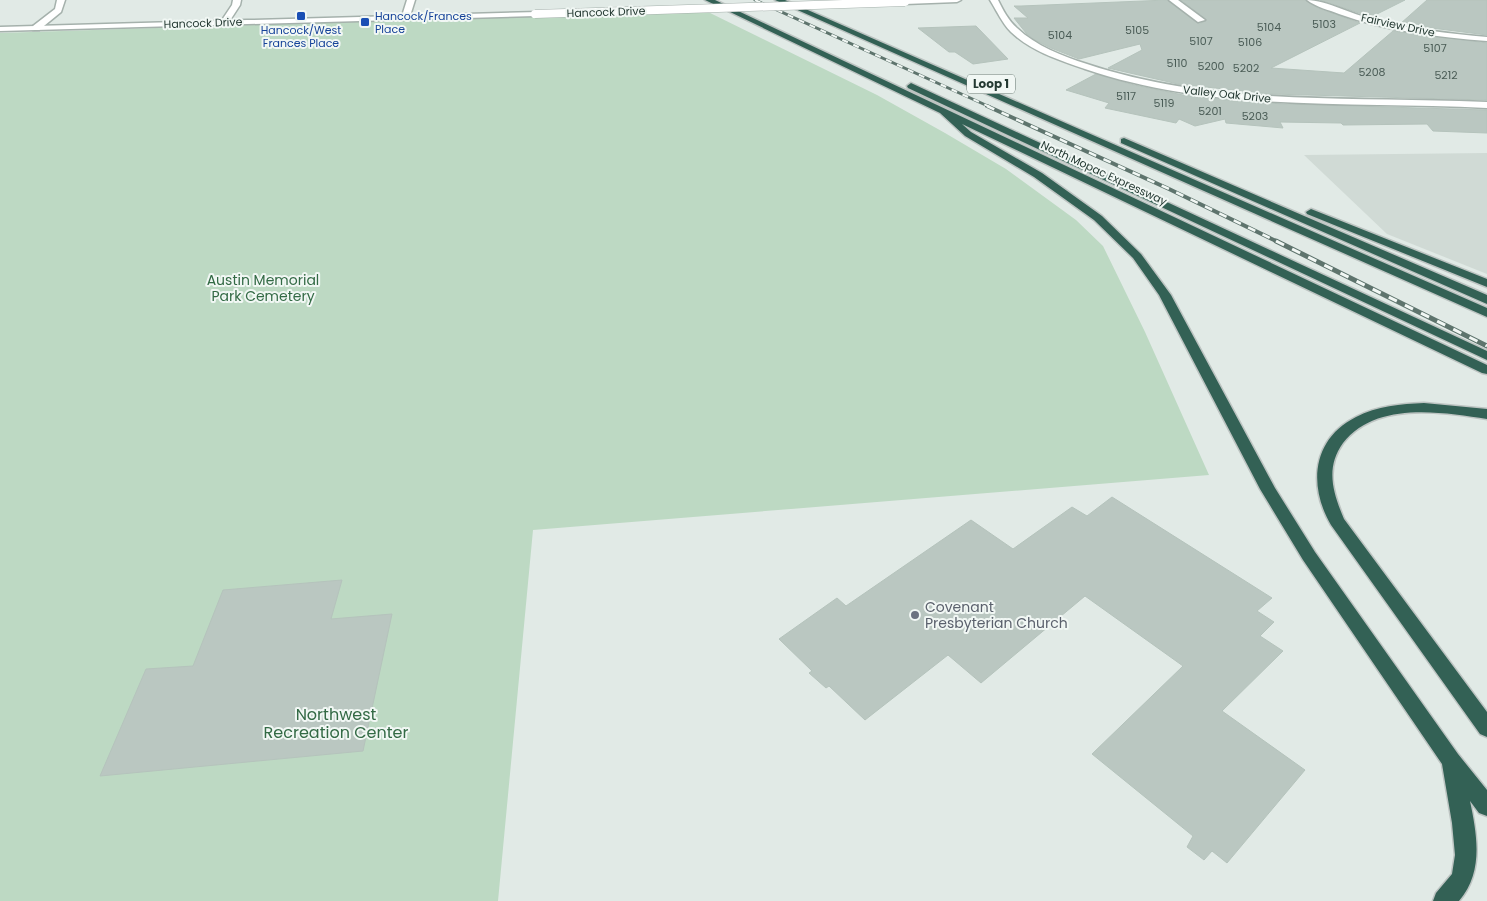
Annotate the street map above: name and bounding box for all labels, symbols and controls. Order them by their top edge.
street label: Hancock Drive [566,3,646,21]
place label: Hancock/Frances Place [375,8,472,37]
street label: Fairview Drive [1360,9,1437,41]
marker: Hancock/West Frances Place [295,10,307,22]
street label: Hancock Drive [163,14,243,32]
marker: Hancock/Frances Place [359,16,371,28]
house number: 5103 [1312,16,1336,32]
house number: 5104 [1257,19,1281,35]
place label: Hancock/West Frances Place [261,22,341,51]
house number: 5105 [1125,22,1149,38]
house number: 5104 [1048,27,1072,43]
house number: 5107 [1189,33,1213,49]
house number: 5106 [1238,34,1262,50]
house number: 5107 [1423,40,1447,56]
house number: 5110 [1167,55,1188,71]
house number: 5200 [1197,58,1225,74]
house number: 5202 [1233,60,1259,76]
house number: 5208 [1358,64,1386,80]
house number: 5212 [1434,67,1458,83]
road number: Loop 1 [967,74,1015,94]
street label: Valley Oak Drive [1182,81,1272,107]
house number: 5117 [1116,88,1136,104]
house number: 5119 [1154,95,1175,111]
house number: 5201 [1198,103,1222,119]
house number: 5203 [1242,108,1268,124]
street label: North Mopac Expressway [1038,137,1170,210]
park label: Austin Memorial Park Cemetery [207,270,319,306]
place label: Covenant Presbyterian Church [925,597,1068,633]
marker: Covenant Presbyterian Church [909,609,921,621]
park label: Northwest Recreation Center [264,703,408,744]

